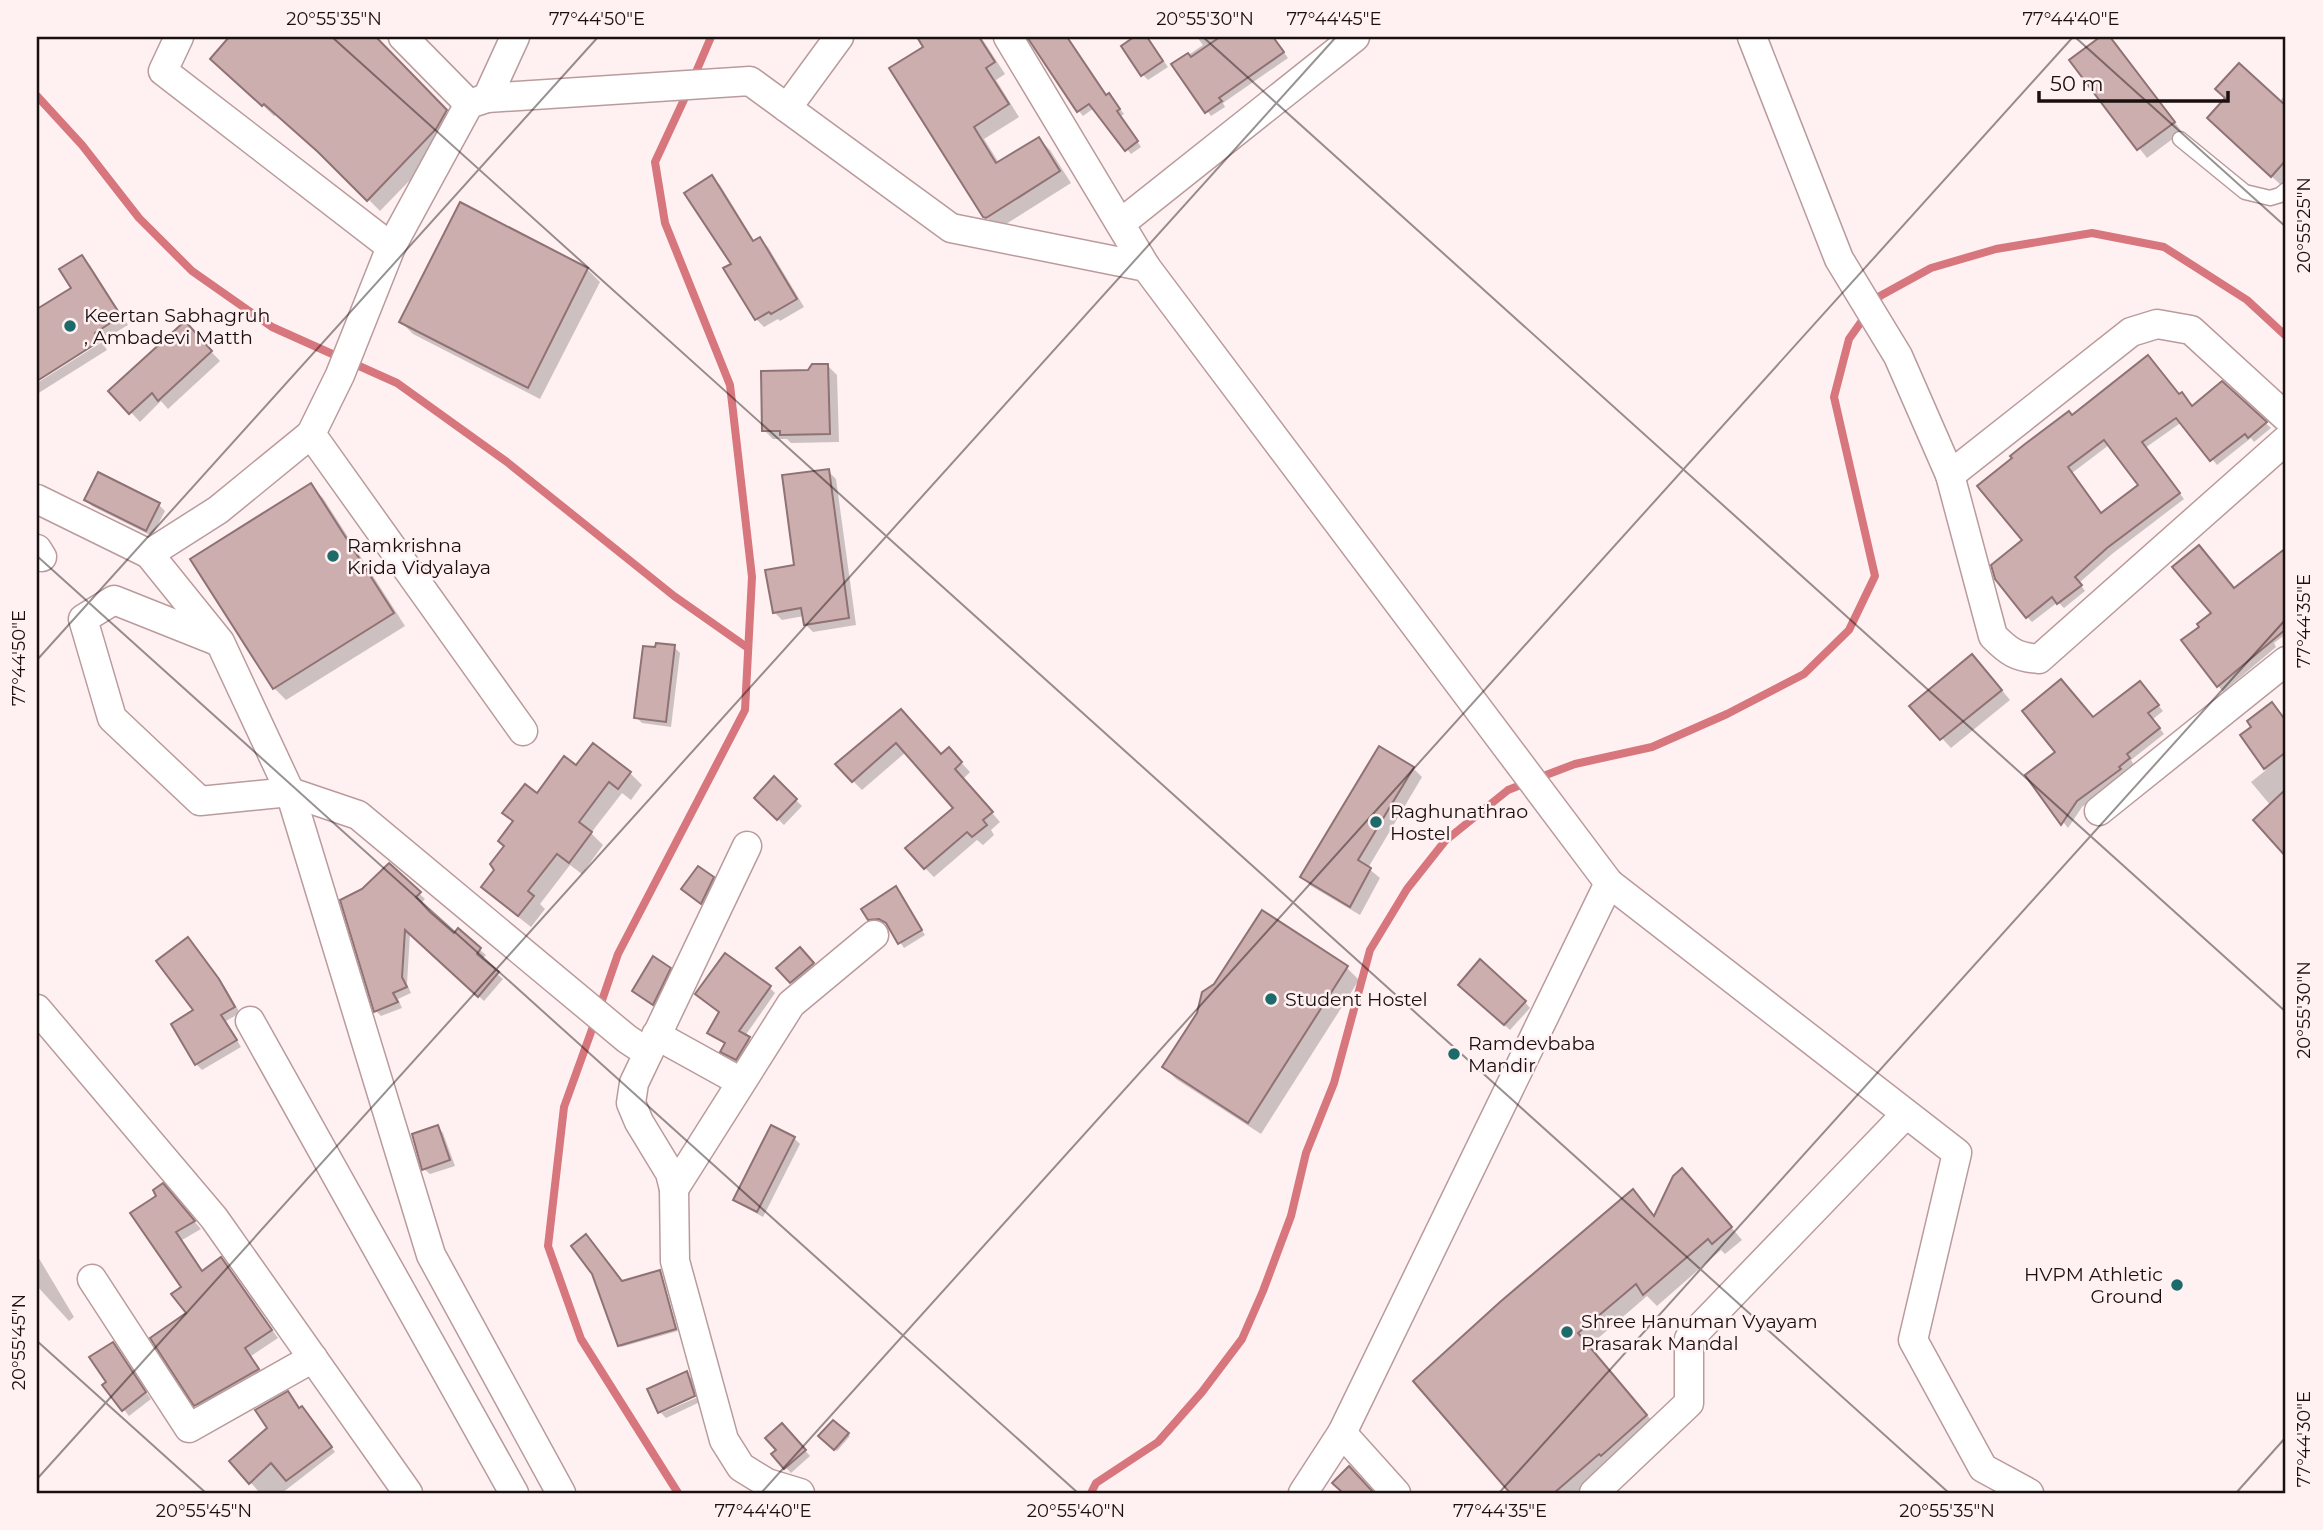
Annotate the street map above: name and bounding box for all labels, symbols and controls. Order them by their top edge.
text: 20°55'35"N [286,8,382,30]
text: 77°44'50"E [549,8,645,30]
text: 20°55'30"N [1156,8,1254,30]
text: 77°44'45"E [1286,8,1382,30]
text: 77°44'40"E [2023,8,2119,30]
scale bar [2039,60,2228,104]
text: 50 m [2050,71,2104,96]
text: 20°55'25"N [2293,177,2315,273]
place label: Keertan Sabhagruh , Ambadevi Matth [84,304,270,349]
marker: Keertan Sabhagruh , Ambadevi Matth [62,318,78,334]
place label: Ramkrishna Krida Vidyalaya [347,534,491,579]
marker: Ramkrishna Krida Vidyalaya [325,548,341,564]
text: 77°44'35"E [2293,574,2315,668]
text: 77°44'50"E [8,610,30,706]
place label: Raghunathrao Hostel [1390,800,1528,845]
marker: Raghunathrao Hostel [1368,814,1384,830]
text: 20°55'30"N [2293,961,2315,1059]
place label: Student Hostel [1285,988,1428,1011]
marker: Student Hostel [1263,991,1279,1007]
place label: Ramdevbaba Mandir [1468,1032,1596,1077]
marker: Ramdevbaba Mandir [1446,1046,1462,1062]
place label: HVPM Athletic Ground [2024,1263,2163,1308]
marker: HVPM Athletic Ground [2169,1277,2185,1293]
text: 20°55'45"N [8,1294,30,1390]
place label: Shree Hanuman Vyayam Prasarak Mandal [1581,1310,1818,1355]
marker: Shree Hanuman Vyayam Prasarak Mandal [1559,1324,1575,1340]
text: 77°44'30"E [2293,1391,2315,1487]
text: 20°55'45"N [156,1500,252,1522]
text: 77°44'40"E [715,1500,811,1522]
text: 20°55'40"N [1027,1500,1125,1522]
text: 77°44'35"E [1453,1500,1547,1522]
text: 20°55'35"N [1899,1500,1995,1522]

